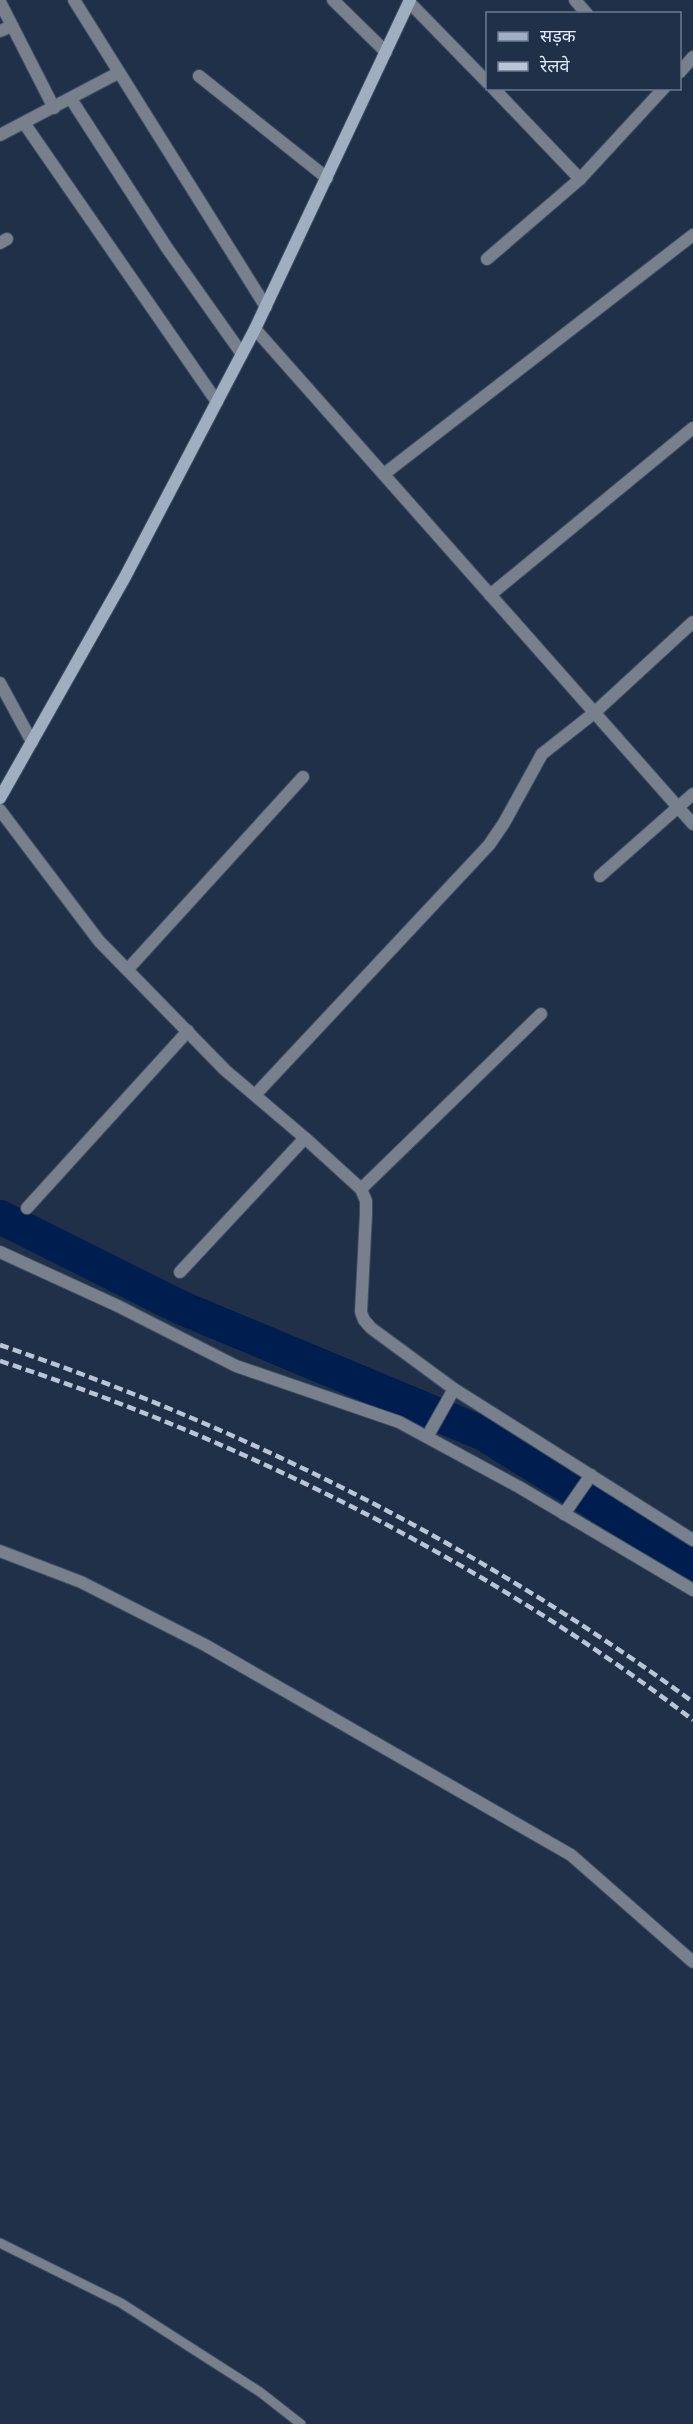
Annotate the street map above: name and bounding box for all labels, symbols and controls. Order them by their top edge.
legend [486,12,681,90]
text: सड़क [540,24,577,47]
text: रेलवे [539,54,571,77]

